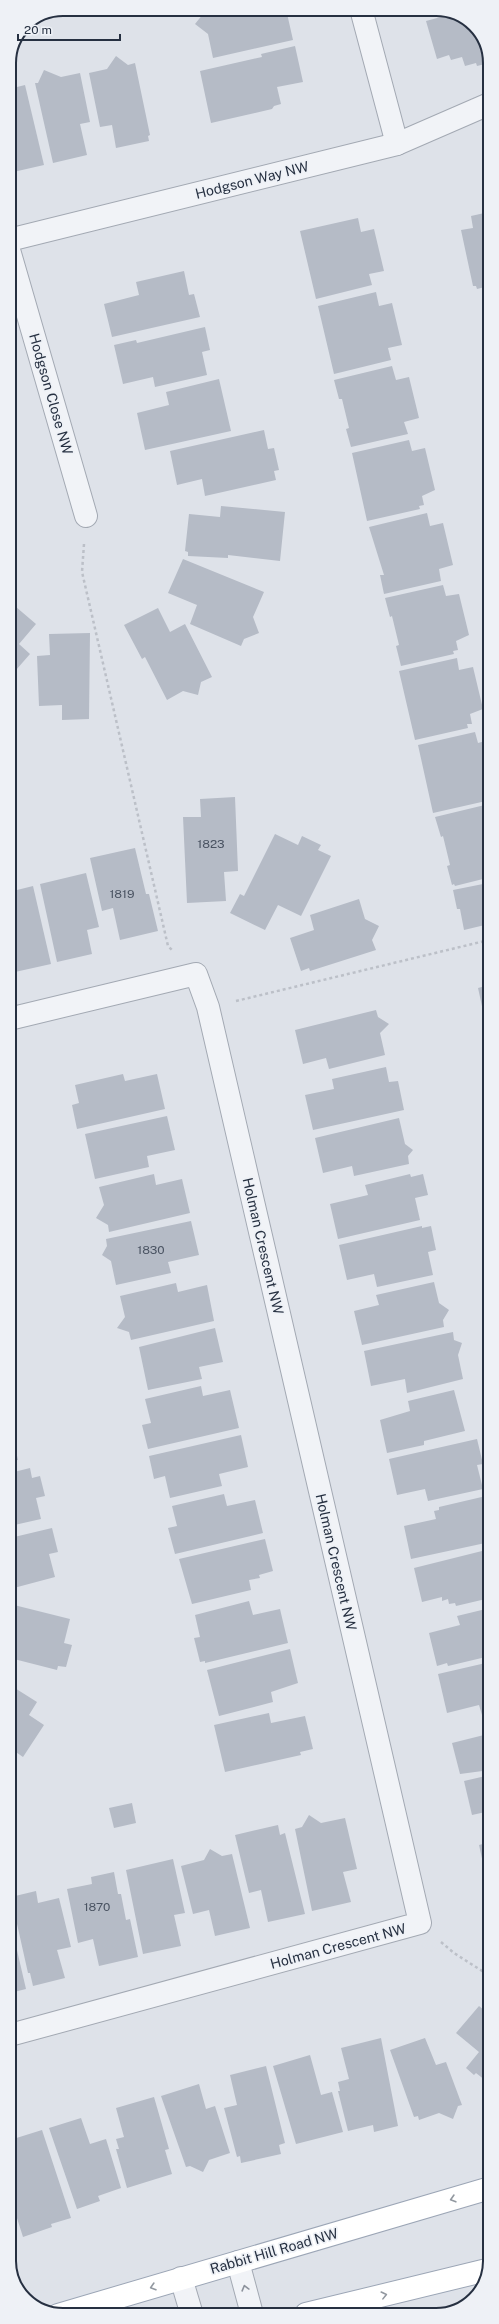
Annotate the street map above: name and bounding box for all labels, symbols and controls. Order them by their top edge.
scale bar [18,16,120,42]
text: 20 m [24,23,52,37]
street label: Hodgson Way NW [194,158,311,202]
street label: Hodgson Close NW [26,331,76,457]
house number: 1823 [197,837,225,851]
house number: 1819 [109,887,135,901]
street label: Holman Crescent NW [239,1176,287,1317]
house number: 1830 [137,1243,165,1257]
street label: Holman Crescent NW [312,1492,360,1633]
house number: 1870 [84,1900,110,1914]
street label: Holman Crescent NW [268,1920,408,1972]
one-way arrow [449,2194,456,2203]
street label: Rabbit Hill Road NW [208,2225,341,2277]
one-way arrow [150,2282,157,2291]
one-way arrow [241,2285,250,2292]
one-way arrow [381,2292,388,2300]

